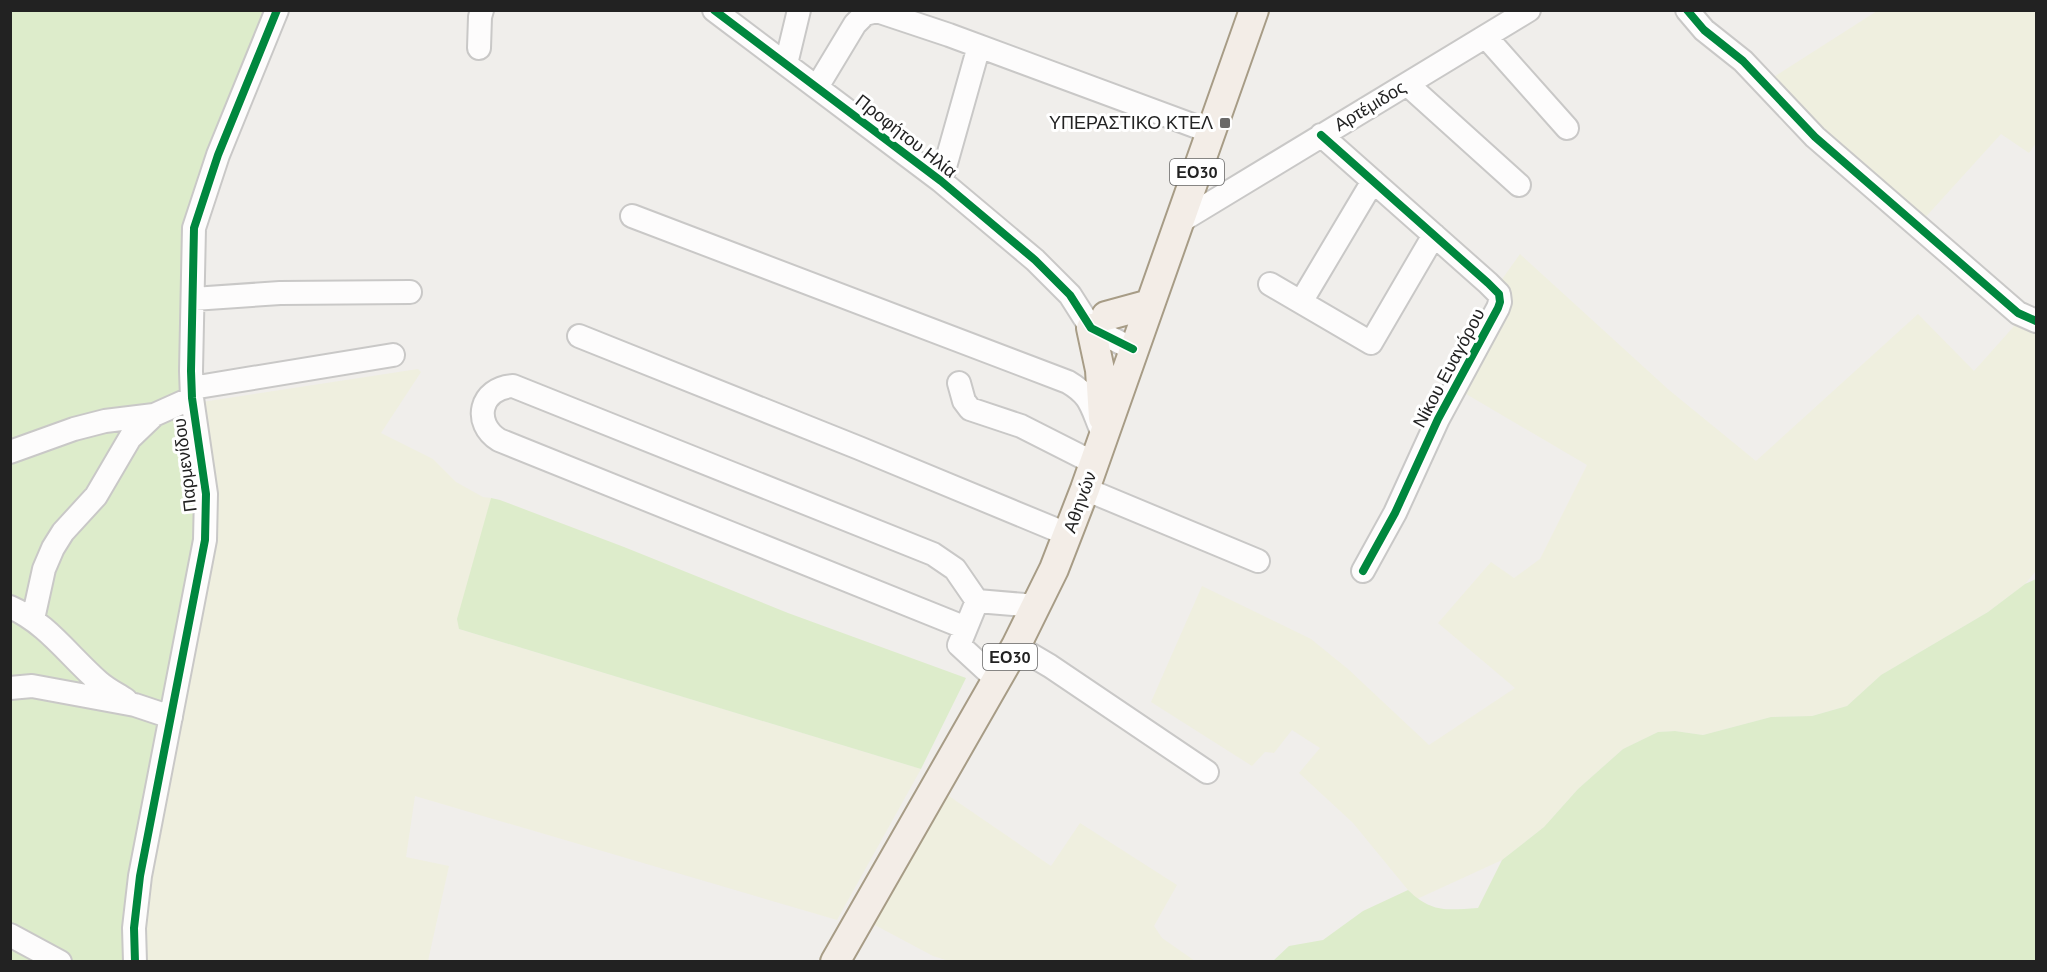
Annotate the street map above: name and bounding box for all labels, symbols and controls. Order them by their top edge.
street label: Αρτέμιδος [1330,75,1410,136]
street label: Προφήτου Ηλία [851,89,962,182]
place label: ΥΠΕΡΑΣΤΙΚΟ ΚΤΕΛ [1049,111,1213,134]
marker: ΥΠΕΡΑΣΤΙΚΟ ΚΤΕΛ [1218,116,1232,130]
road number: ΕΟ30 [1170,159,1224,185]
street label: Νίκου Ευαγόρου [1407,304,1490,431]
street label: Παρμενίδου [167,417,202,513]
street label: Αθηνών [1058,468,1101,536]
road number: ΕΟ30 [983,644,1037,670]

